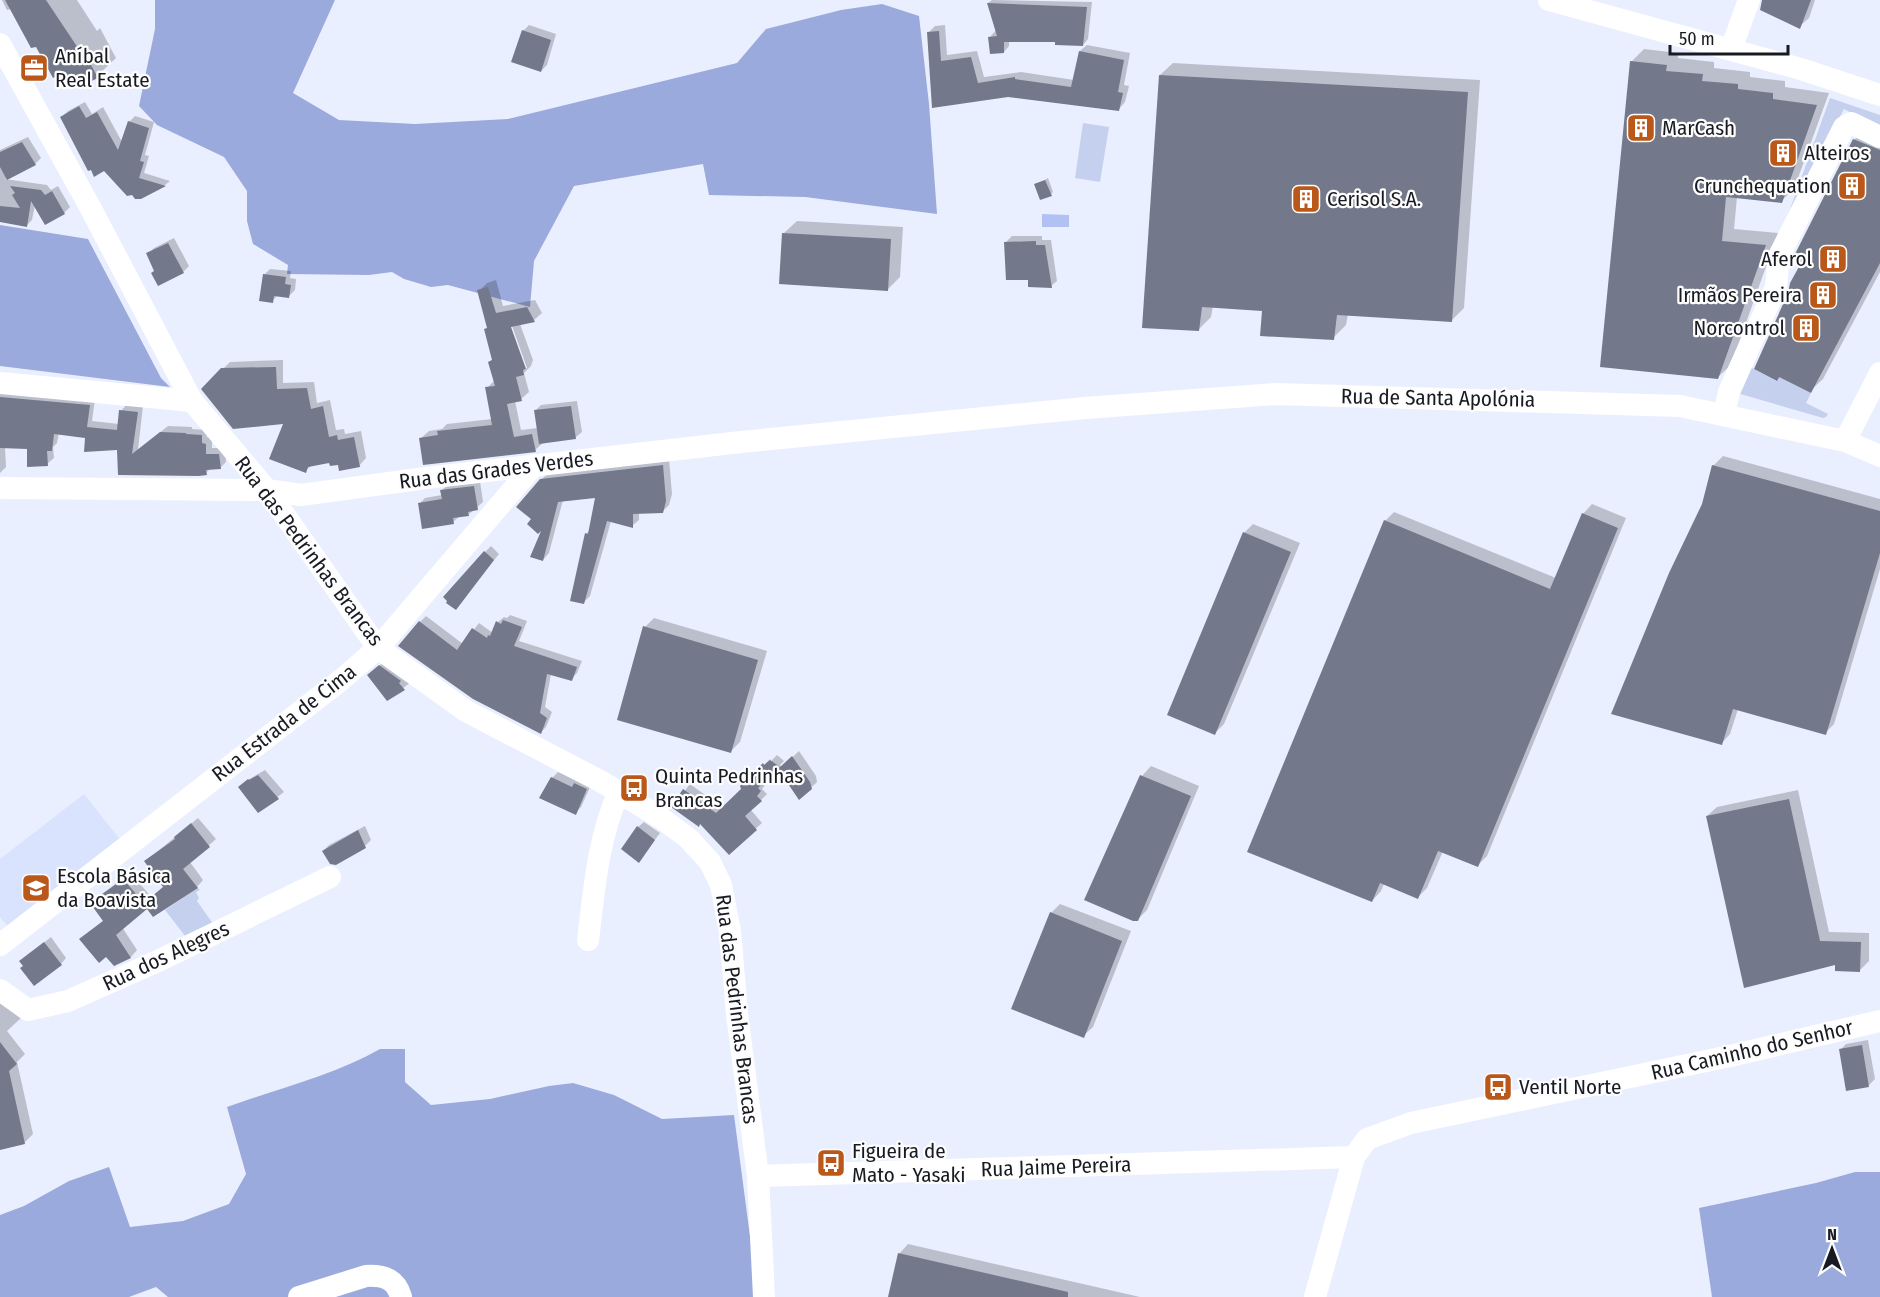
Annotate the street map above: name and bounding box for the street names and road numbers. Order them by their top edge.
street label: Rua de Santa Apolónia [1341,383,1535,413]
street label: Rua das Grades Verdes [397,445,595,495]
street label: Rua das Pedrinhas Brancas [229,451,389,651]
street label: Rua Estrada de Cima [207,659,361,787]
street label: Rua das Pedrinhas Brancas [710,893,764,1125]
street label: Rua dos Alegres [99,915,233,997]
street label: Rua Caminho do Senhor [1648,1014,1856,1086]
street label: Rua Jaime Pereira [980,1151,1132,1183]

